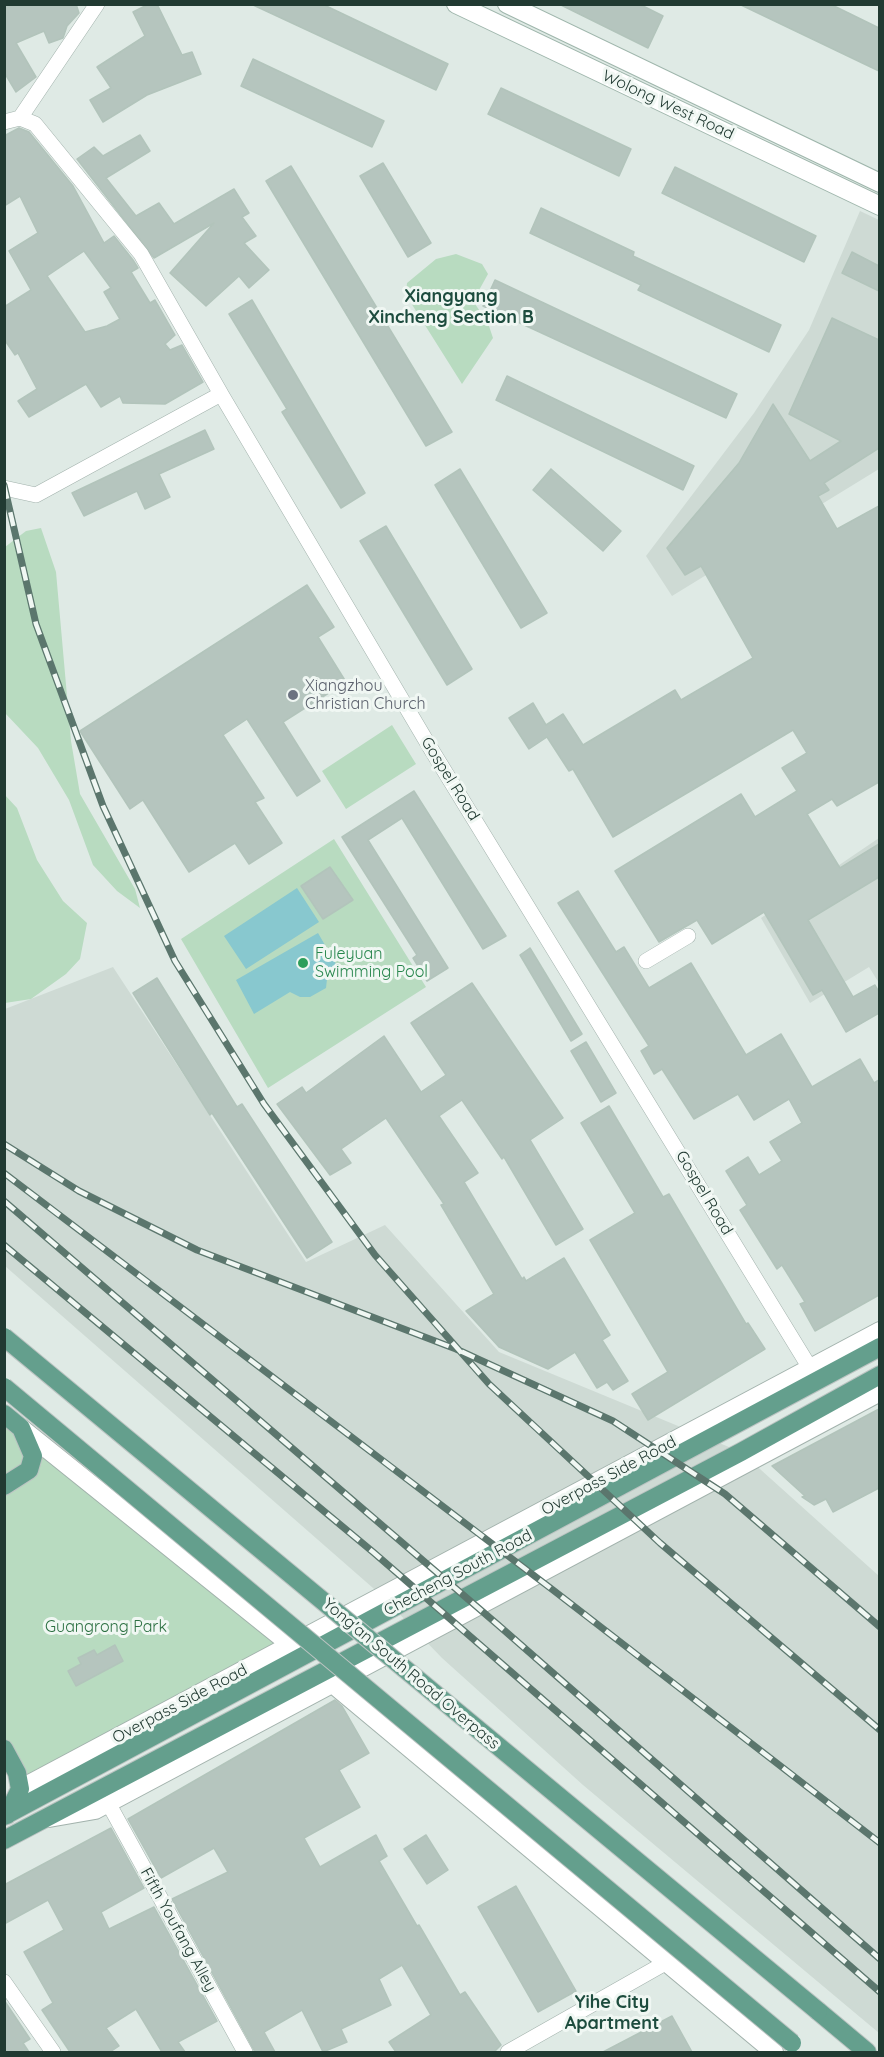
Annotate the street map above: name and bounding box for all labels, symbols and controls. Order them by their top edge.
street label: Wolong West Road [599,66,737,144]
district label: Xiangyang Xincheng Section B [368,286,534,328]
place label: Xiangzhou Christian Church [305,676,426,714]
marker: Xiangzhou Christian Church [286,688,300,702]
street label: Gospel Road [417,734,483,824]
place label: Fuleyuan Swimming Pool [315,944,428,982]
marker: Fuleyuan Swimming Pool [296,956,310,970]
street label: Gospel Road [671,1147,737,1239]
street label: Overpass Side Road [538,1432,680,1520]
street label: Checheng South Road [381,1526,535,1620]
street label: Yong'an South Road Overpass [319,1594,503,1754]
park label: Guangrong Park [45,1617,167,1637]
street label: Overpass Side Road [109,1660,251,1748]
street label: Fifth Youfang Alley [136,1865,220,1995]
district label: Yihe City Apartment [565,1992,659,2034]

